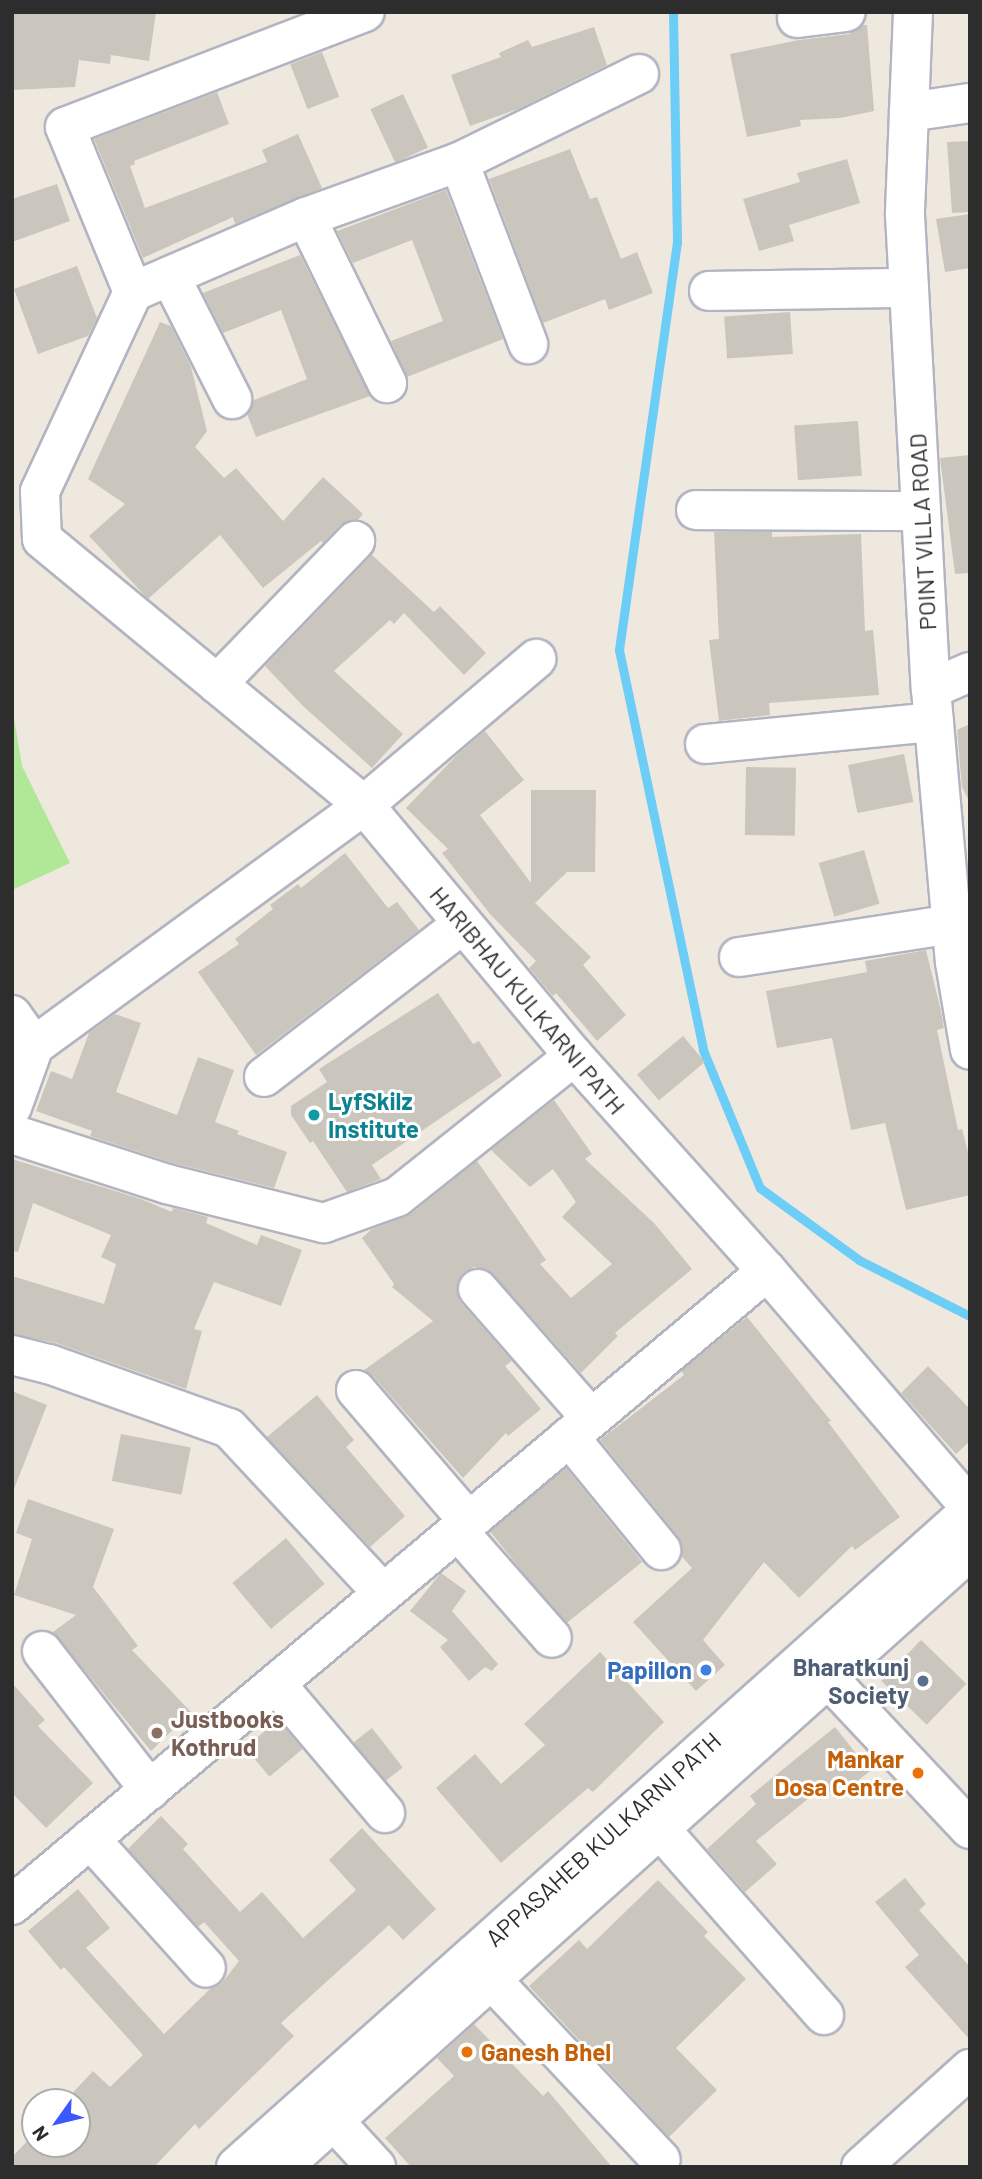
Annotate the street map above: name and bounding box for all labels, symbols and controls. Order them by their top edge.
street label: POINT VILLA ROAD [902,433,942,631]
street label: HARIBHAU KULKARNI PATH [424,880,632,1120]
place label: LyfSkilz Institute [328,1087,419,1143]
marker: LyfSkilz Institute [306,1107,322,1123]
place label: Bharatkunj Society [793,1653,909,1709]
place label: Papillon [607,1656,692,1684]
marker: Papillon [698,1662,714,1678]
marker: Bharatkunj Society [915,1673,931,1689]
place label: Justbooks Kothrud [171,1705,284,1761]
marker: Justbooks Kothrud [149,1725,165,1741]
street label: APPASAHEB KULKARNI PATH [479,1726,727,1952]
place label: Mankar Dosa Centre [774,1745,904,1801]
marker: Mankar Dosa Centre [910,1765,926,1781]
place label: Ganesh Bhel [481,2038,611,2066]
marker: Ganesh Bhel [459,2044,475,2060]
north arrow [21,2088,91,2158]
text: N [27,2122,53,2146]

